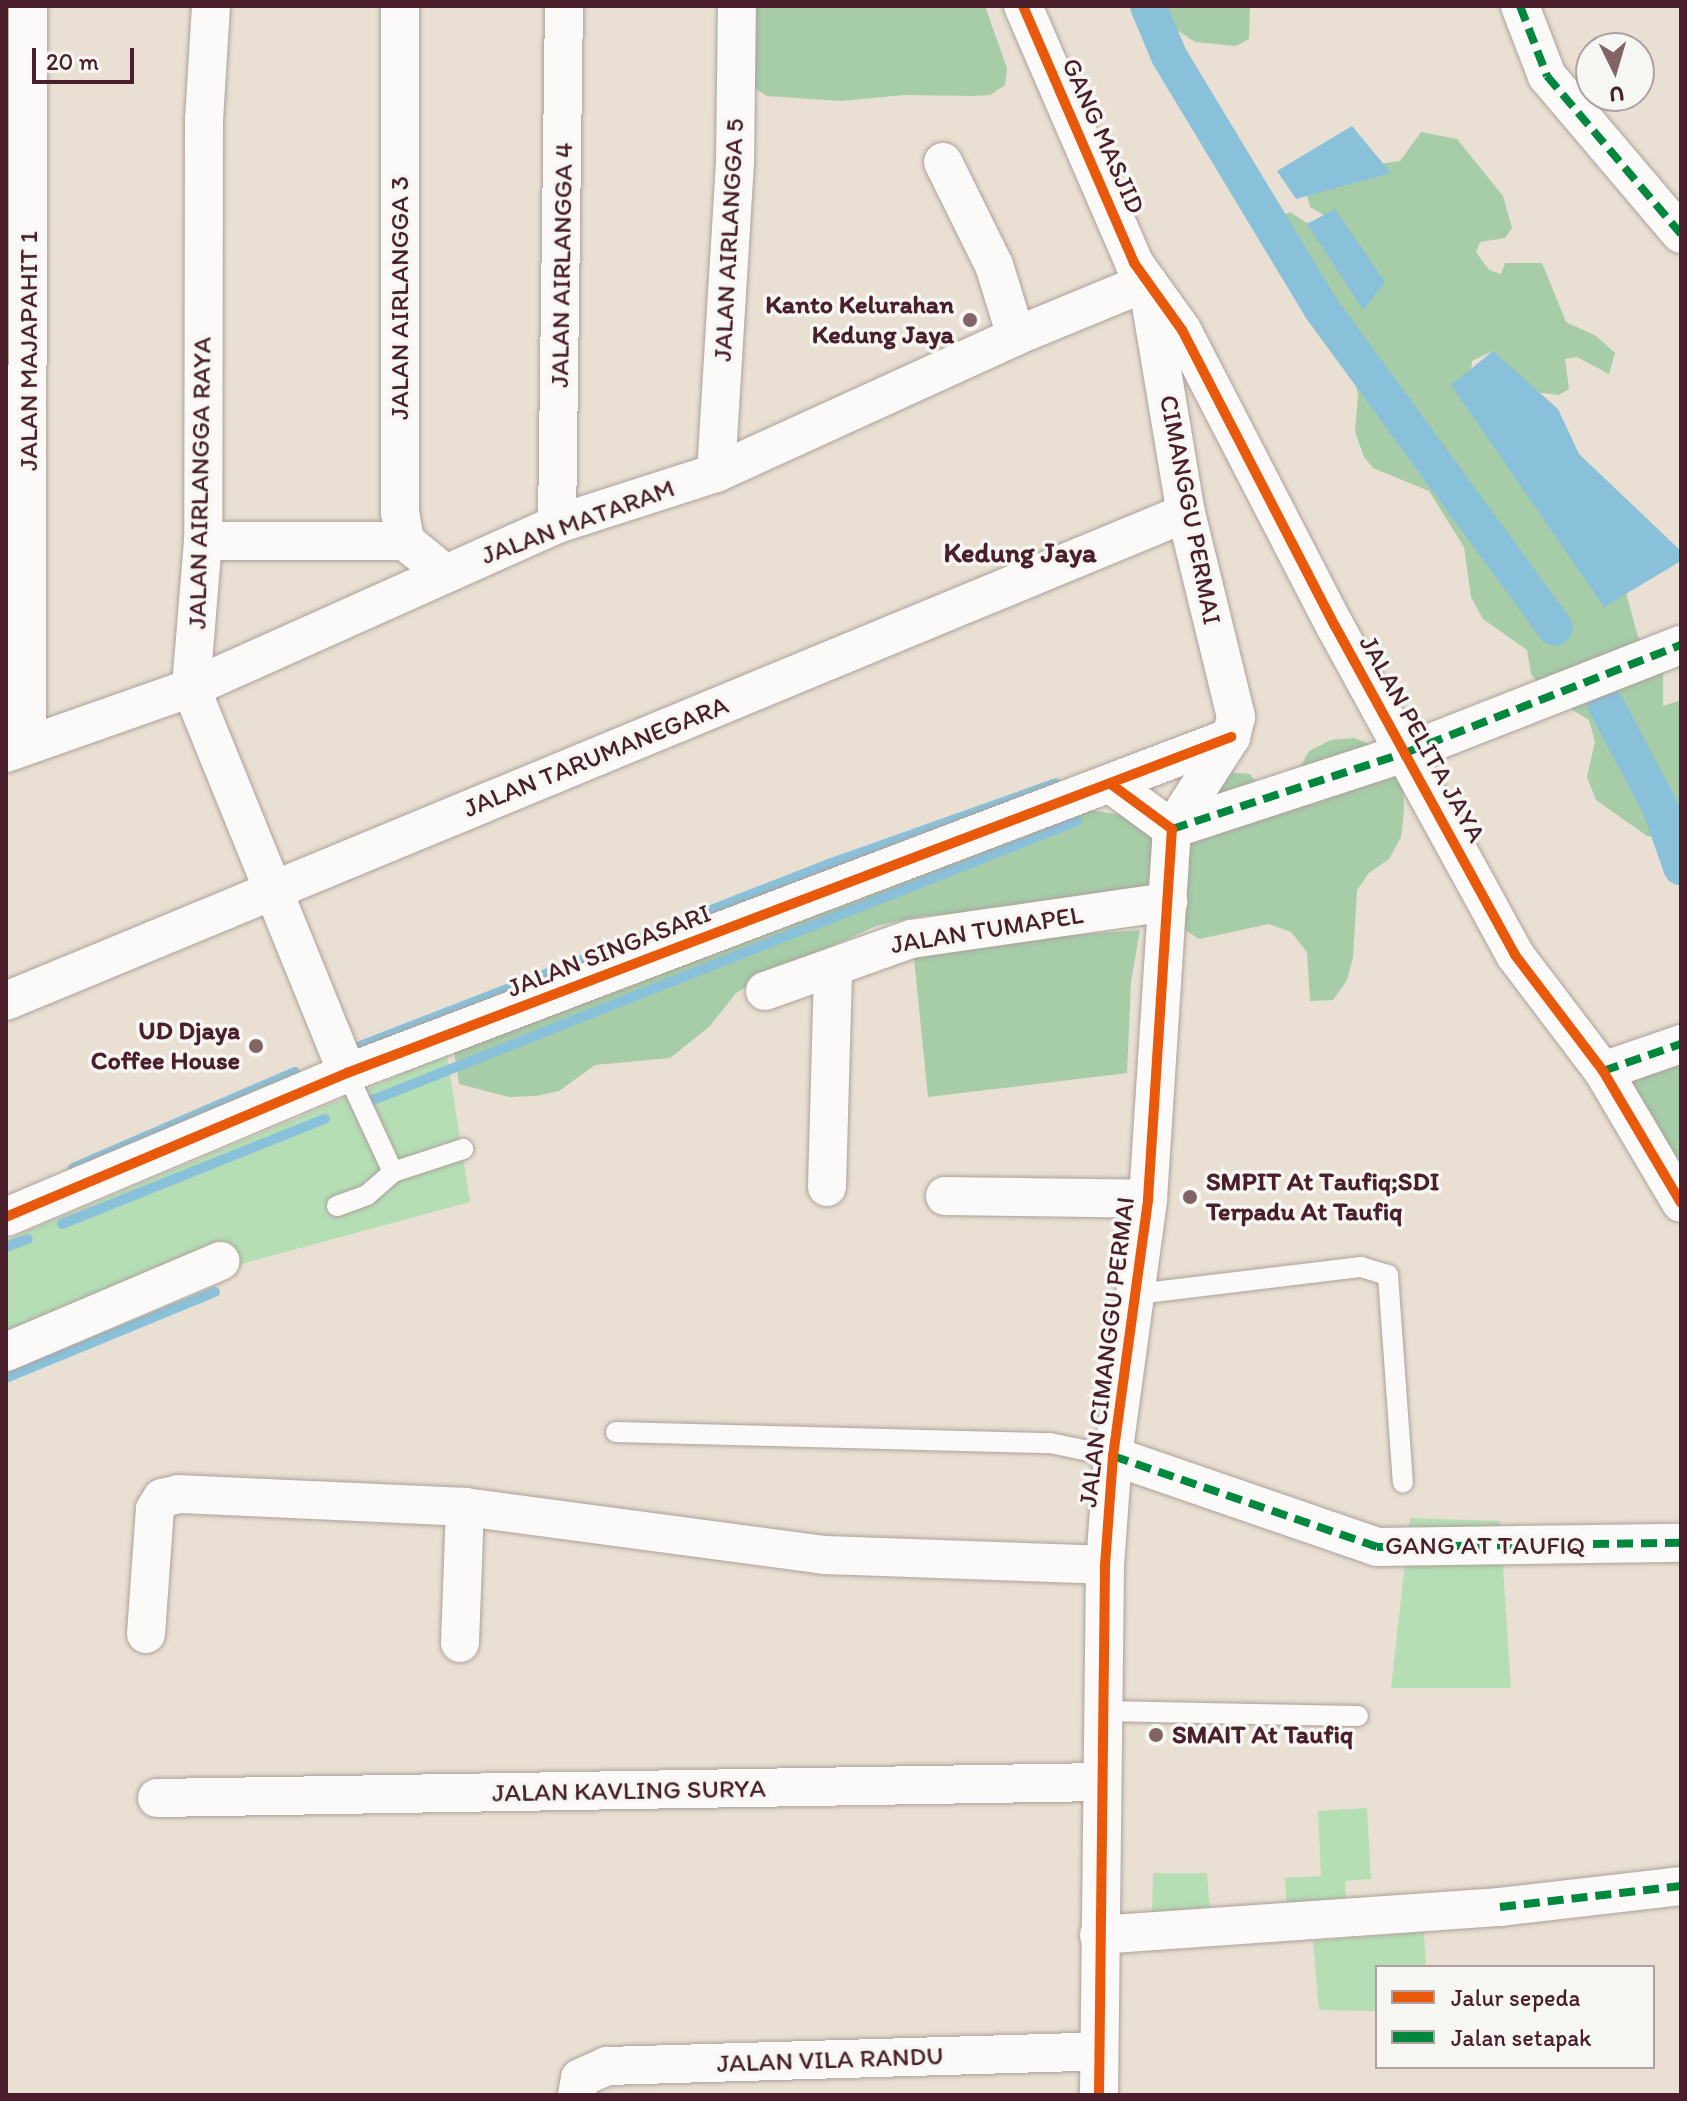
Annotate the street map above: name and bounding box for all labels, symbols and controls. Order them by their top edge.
scale bar [36,32,138,82]
north arrow [1575,32,1655,112]
text: 20 m [46,47,99,76]
street label: GANG MASJID [1055,55,1151,217]
text: U [1609,80,1625,108]
street label: JALAN AIRLANGGA 5 [707,119,751,361]
street label: JALAN AIRLANGGA 4 [544,143,580,387]
street label: JALAN AIRLANGGA 3 [384,177,416,419]
street label: JALAN MAJAPAHIT 1 [13,231,45,471]
place label: Kanto Kelurahan Kedung Jaya [765,289,954,350]
marker: Kanto Kelurahan Kedung Jaya [961,311,979,329]
street label: JALAN AIRLANGGA RAYA [182,337,218,629]
street label: CIMANGGU PERMAI [1153,393,1227,627]
street label: JALAN MATARAM [477,473,679,571]
district label: Kedung Jaya [944,535,1096,569]
street label: JALAN PELITA JAYA [1353,631,1491,847]
street label: JALAN TARUMANEGARA [460,690,732,824]
street label: JALAN SINGASARI [503,898,715,1004]
street label: JALAN TUMAPEL [889,899,1085,961]
place label: UD Djaya Coffee House [91,1015,240,1076]
marker: UD Djaya Coffee House [247,1037,265,1055]
place label: SMPIT At Taufiq;SDI Terpadu At Taufiq [1206,1166,1437,1228]
marker: SMPIT At Taufiq;SDI Terpadu At Taufiq [1181,1188,1199,1206]
street label: JALAN CIMANGGU PERMAI [1072,1194,1142,1510]
street label: GANG AT TAUFIQ [1385,1530,1585,1562]
place label: SMAIT At Taufiq [1172,1719,1353,1751]
marker: SMAIT At Taufiq [1147,1726,1165,1744]
street label: JALAN KAVLING SURYA [493,1773,765,1809]
legend [1375,1965,1655,2069]
text: Jalur sepeda [1451,1983,1580,2012]
text: Jalan setapak [1451,2023,1591,2052]
street label: JALAN VILA RANDU [716,2040,944,2080]

